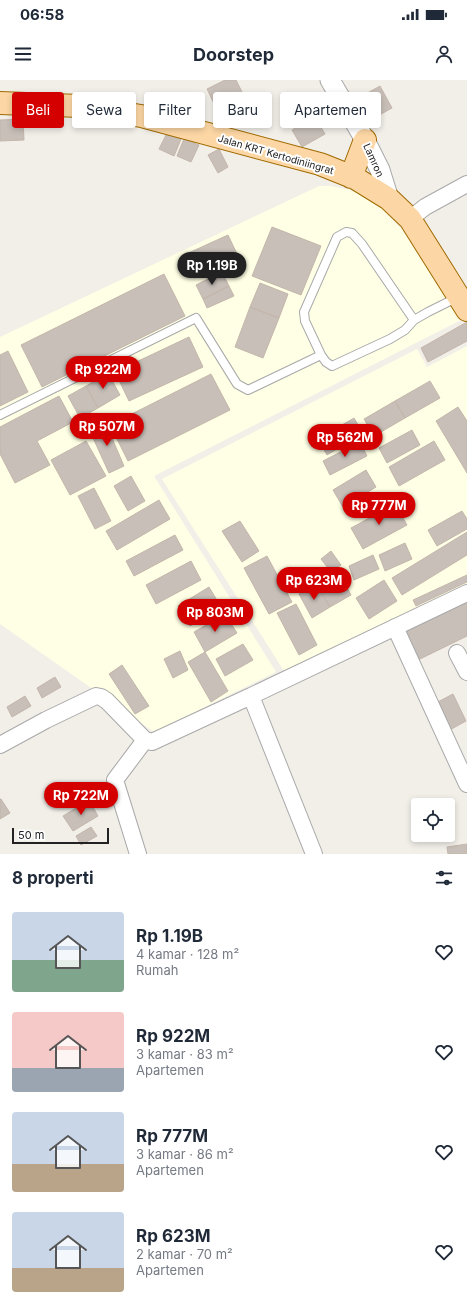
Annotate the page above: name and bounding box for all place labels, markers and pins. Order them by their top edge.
pin: Rp 1.19B [171,252,253,286]
pin: Rp 922M [66,356,140,390]
pin: Rp 507M [70,413,144,447]
pin: Rp 562M [308,424,382,458]
pin: Rp 777M [342,492,416,526]
pin: Rp 623M [277,567,351,601]
pin: Rp 803M [178,599,252,633]
pin: Rp 722M [44,782,118,816]

